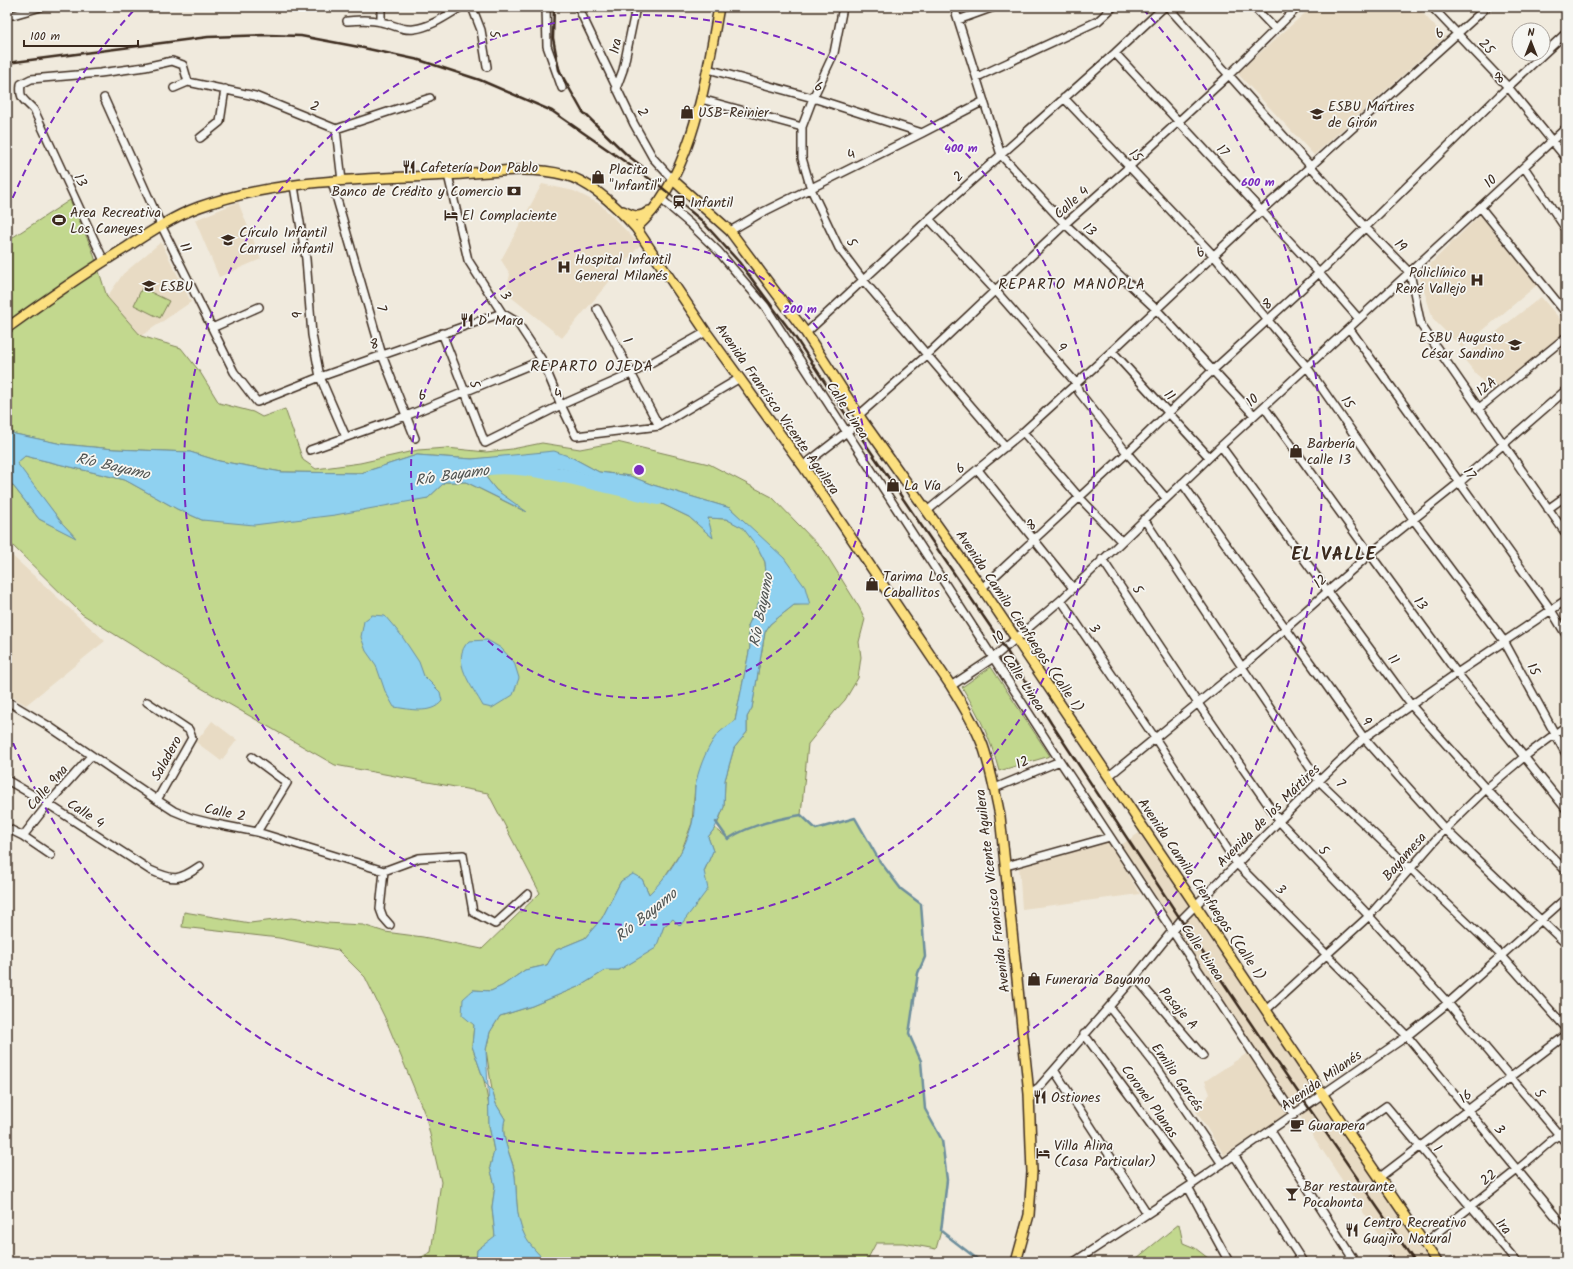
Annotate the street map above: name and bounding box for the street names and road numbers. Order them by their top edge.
street label: 6 [1429,23,1450,45]
street label: 5 [482,28,506,42]
street label: 25 [1473,33,1501,61]
street label: 1ra [604,36,628,56]
street label: 8 [1489,67,1511,90]
street label: 6 [812,75,826,99]
street label: 2 [307,95,323,119]
street label: 2 [630,104,654,121]
street label: 17 [1211,139,1234,163]
street label: 4 [843,143,860,166]
street label: 15 [1123,144,1148,169]
street label: 2 [948,166,969,188]
street label: 13 [68,170,93,191]
street label: 10 [1479,170,1502,194]
street label: Calle 4 [1049,181,1095,225]
street label: 13 [1077,217,1101,242]
street label: 5 [840,234,863,253]
street label: 19 [1388,234,1412,257]
street label: 11 [173,239,197,256]
street label: 6 [1190,242,1211,263]
street label: 3 [494,286,517,305]
street label: 8 [1257,293,1279,316]
street label: 7 [370,302,393,315]
street label: 9 [287,310,309,319]
street label: Avenida Francisco Vicente Aguilera [709,319,845,500]
street label: 8 [367,333,382,357]
street label: 1 [616,333,638,348]
street label: 9 [1051,338,1072,358]
street label: 12A [1472,372,1502,402]
street label: 5 [462,377,486,393]
street label: Calle Linea [820,377,874,444]
street label: 4 [550,382,567,406]
street label: 6 [415,384,430,408]
street label: 11 [1158,385,1180,406]
street label: 10 [1241,389,1264,413]
street label: 15 [1335,391,1360,415]
street label: 6 [951,458,971,480]
street label: 17 [1457,463,1482,485]
street label: 8 [1021,514,1043,537]
street label: Avenida Camilo Cienfuegos (Calle 1) [950,526,1089,717]
street label: 12 [1309,569,1333,594]
street label: 5 [1126,580,1149,600]
street label: 13 [1408,592,1433,615]
street label: 3 [1083,619,1106,638]
street label: 10 [987,626,1010,650]
street label: Calle Linea [996,649,1050,716]
street label: 11 [1382,649,1405,670]
street label: 15 [1521,659,1546,681]
street label: 9 [1355,712,1377,731]
street label: Saladero [146,732,188,785]
street label: 12 [1012,750,1032,775]
street label: Avenida de los Mártires [1212,759,1326,873]
street label: Calle 9na [22,760,74,815]
street label: 7 [1330,773,1351,794]
street label: Avenida Francisco Vicente Aguilera [970,788,1016,994]
street label: Calle 4 [62,793,109,835]
street label: Avenida Camilo Cienfuegos (Calle 1) [1132,794,1271,985]
street label: Calle 2 [202,798,248,828]
street label: Bayamesa [1377,827,1432,886]
street label: 5 [1313,840,1335,862]
street label: 3 [1270,879,1291,900]
street label: Calle Linea [1175,919,1229,986]
street label: Pasaje A [1153,982,1203,1035]
street label: Emilio Garcés [1145,1039,1209,1116]
street label: Avenida Milanés [1277,1045,1367,1117]
street label: Coronel Planas [1115,1060,1183,1143]
street label: 16 [1454,1084,1477,1109]
street label: 5 [1528,1084,1551,1105]
street label: 3 [1488,1120,1510,1140]
street label: 1 [1427,1140,1447,1157]
street label: 22 [1475,1164,1502,1191]
street label: 1ra [1490,1214,1517,1240]

